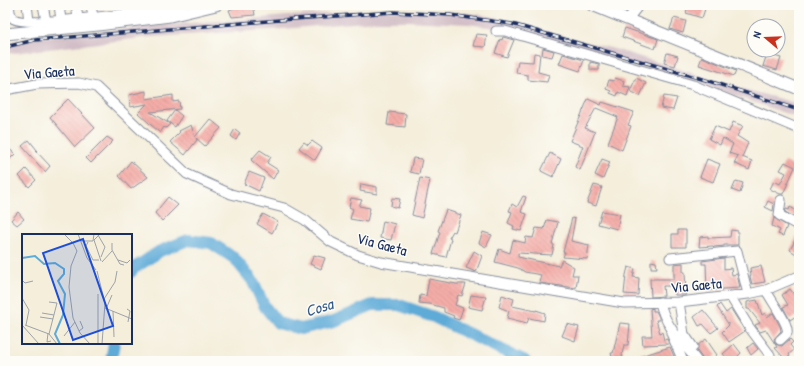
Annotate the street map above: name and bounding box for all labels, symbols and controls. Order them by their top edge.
north arrow [746,18,786,58]
text: N [749,30,764,40]
street label: Via Gaeta [23,60,75,84]
street label: Via Gaeta [355,227,410,261]
inset map [22,234,132,344]
street label: Via Gaeta [670,272,723,298]
water label: Cosa [303,292,337,322]

